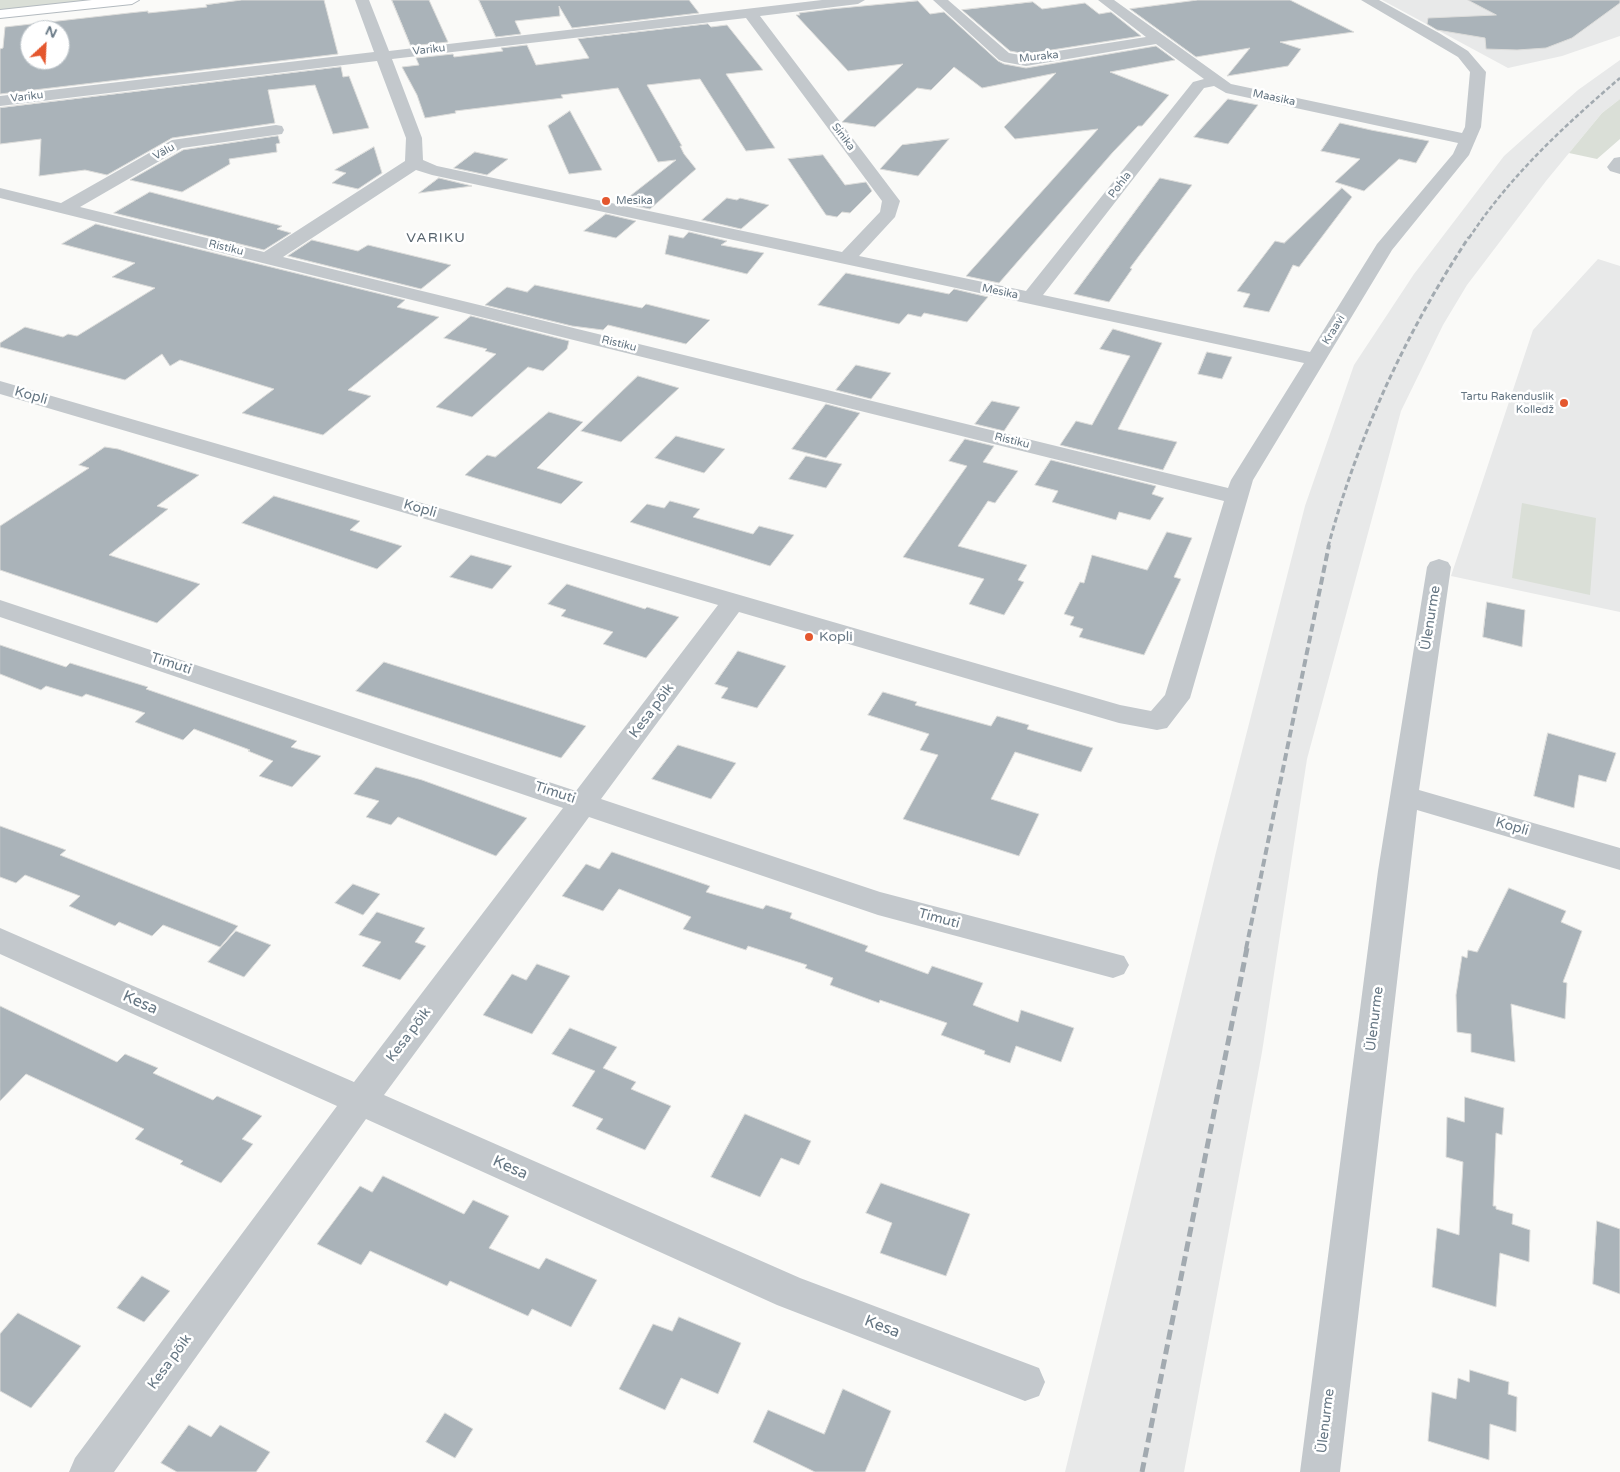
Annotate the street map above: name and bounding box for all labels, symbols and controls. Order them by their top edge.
north arrow [20,20,70,70]
text: N [42,22,60,42]
street label: Variku [412,41,446,59]
street label: Muraka [1019,48,1059,66]
street label: Maasika [1252,87,1296,109]
street label: Variku [10,88,44,106]
street label: Sinika [828,121,858,153]
street label: Välu [151,141,177,163]
street label: Pohla [1106,169,1134,201]
place label: Mesika [616,194,653,208]
marker: Mesika [600,195,612,207]
district label: VARIKU [406,230,466,246]
street label: Ristiku [207,237,245,259]
street label: Mesika [981,282,1019,302]
street label: Kraavi [1320,313,1348,347]
street label: Ristiku [600,333,638,355]
street label: Kopli [12,383,50,409]
place label: Tartu Rakenduslik Kolledž [1461,390,1554,416]
marker: Tartu Rakenduslik Kolledž [1558,397,1570,409]
street label: Ristiku [993,430,1031,452]
street label: Kopli [401,496,439,522]
street label: Ülenurme [1418,585,1444,651]
place label: Kopli [819,629,853,645]
marker: Kopli [803,631,815,643]
street label: Timuti [148,650,194,678]
street label: Kesa põik [626,680,678,742]
street label: Timuti [532,779,578,807]
street label: Kopli [1493,814,1531,840]
street label: Timuti [917,905,961,933]
street label: Ülenurme [1363,986,1387,1052]
street label: Kesa [119,987,161,1019]
street label: Kesa põik [383,1004,435,1066]
street label: Kesa [489,1152,531,1184]
street label: Kesa [862,1312,902,1342]
street label: Kesa põik [144,1331,196,1393]
street label: Ülenurme [1314,1388,1338,1454]

